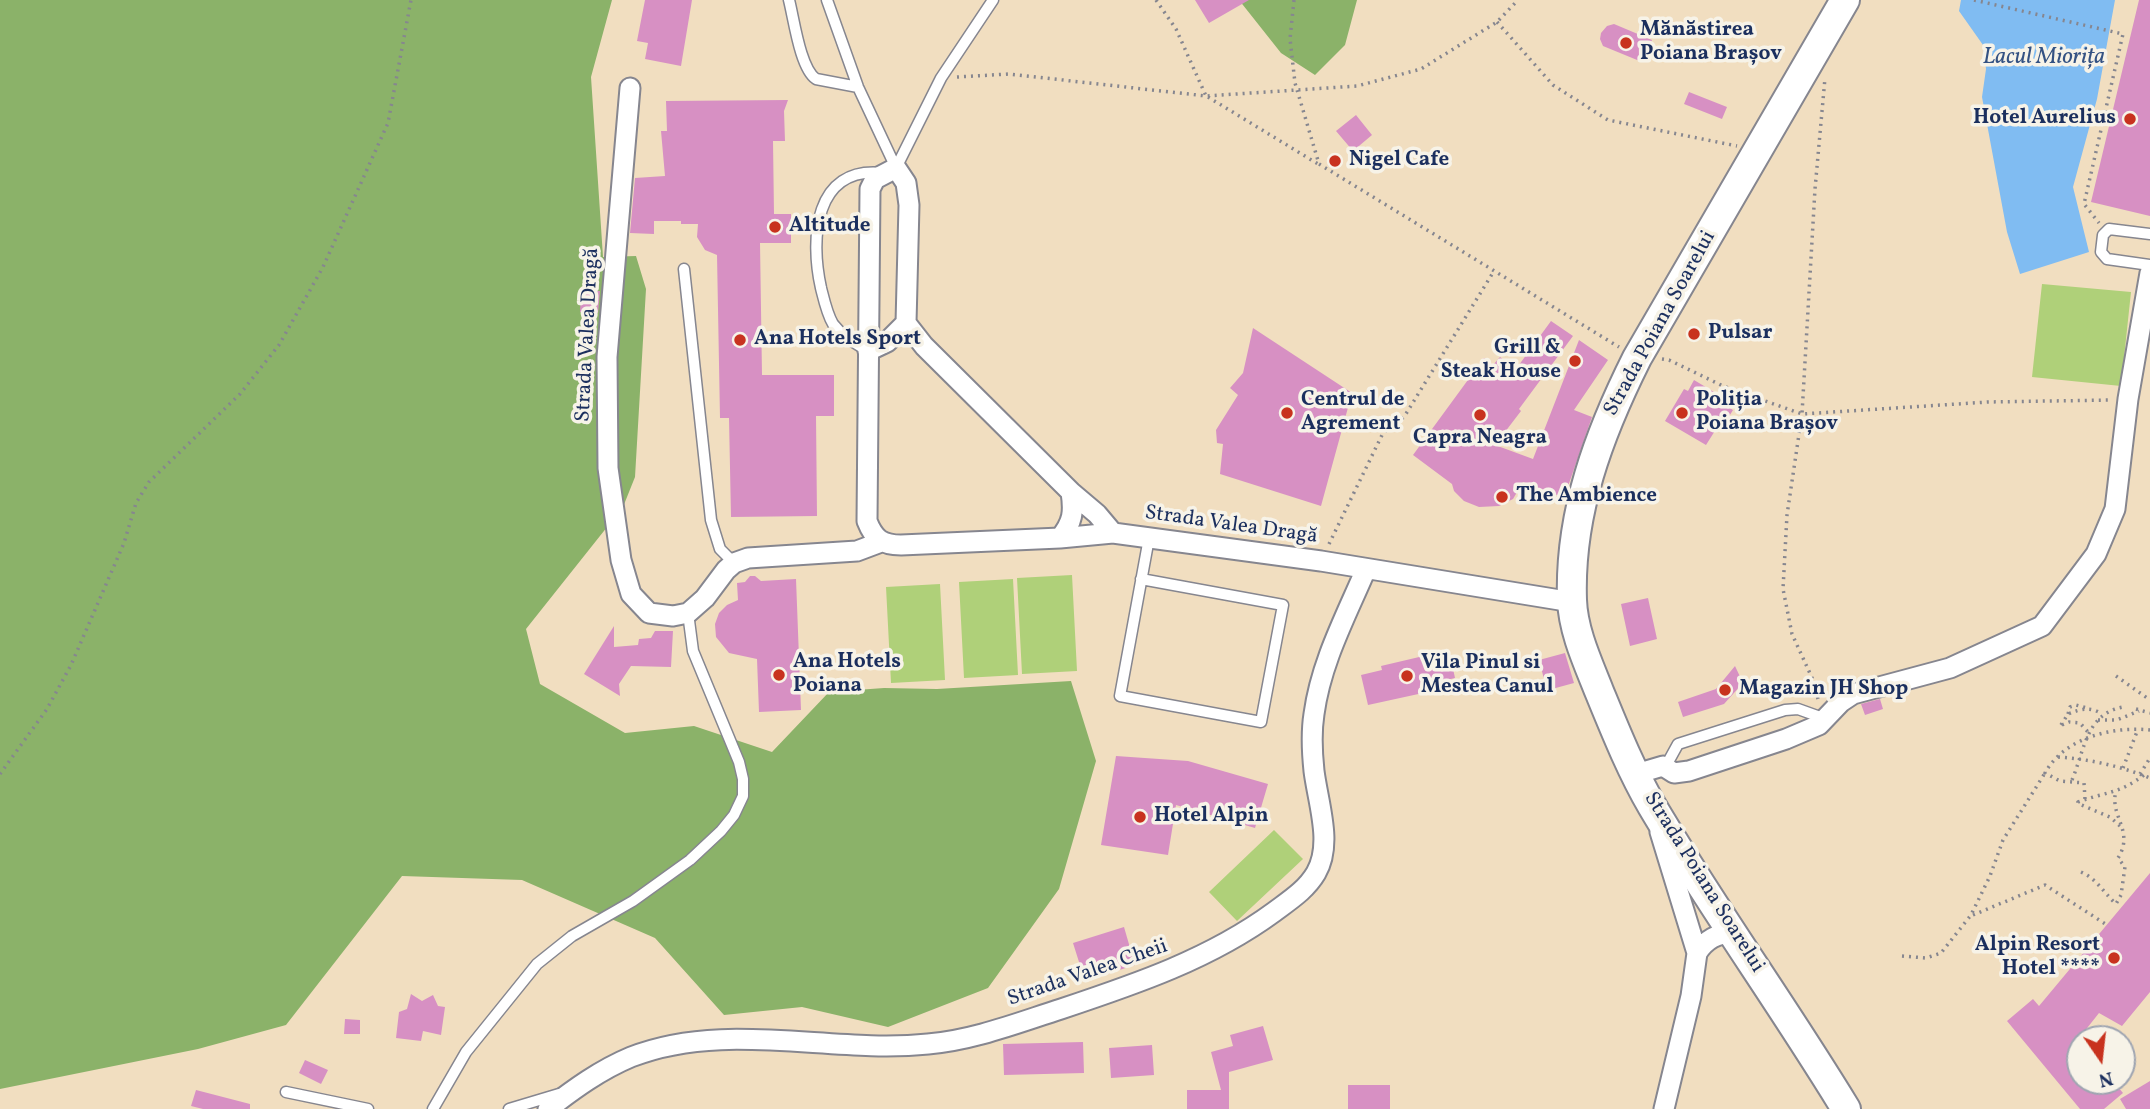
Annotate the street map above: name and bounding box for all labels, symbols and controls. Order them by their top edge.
place label: Mănăstirea Poiana Brașov [1640,18,1782,68]
marker: Mănăstirea Poiana Brașov [1618,35,1634,51]
water label: Lacul Miorița [1983,45,2105,73]
place label: Hotel Aurelius [1973,106,2116,132]
marker: Hotel Aurelius [2122,111,2138,127]
place label: Nigel Cafe [1349,148,1449,174]
marker: Nigel Cafe [1327,153,1343,169]
place label: Altitude [789,214,871,240]
marker: Altitude [767,219,783,235]
street label: Strada Poiana Soarelui [1600,227,1722,421]
street label: Strada Valea Dragă [572,247,606,423]
place label: Pulsar [1708,321,1773,347]
marker: Pulsar [1686,326,1702,342]
place label: Ana Hotels Sport [754,327,921,353]
marker: Ana Hotels Sport [732,332,748,348]
place label: Grill & Steak House [1441,336,1561,386]
marker: Grill & Steak House [1567,353,1583,369]
place label: Centrul de Agrement [1301,388,1404,438]
place label: Poliția Poiana Brașov [1696,388,1838,438]
marker: Centrul de Agrement [1279,405,1295,421]
marker: Poliția Poiana Brașov [1674,405,1690,421]
marker: Capra Neagra [1472,407,1488,423]
place label: Capra Neagra [1413,426,1547,452]
place label: The Ambience [1516,484,1657,510]
marker: The Ambience [1494,489,1510,505]
street label: Strada Valea Dragă [1143,501,1319,551]
place label: Ana Hotels Poiana [793,650,901,700]
place label: Vila Pinul si Mestea Canul [1421,651,1554,701]
marker: Ana Hotels Poiana [771,667,787,683]
marker: Vila Pinul si Mestea Canul [1399,668,1415,684]
place label: Magazin JH Shop [1739,677,1908,703]
marker: Magazin JH Shop [1717,682,1733,698]
street label: Strada Poiana Soarelui [1637,788,1769,978]
place label: Hotel Alpin [1154,804,1269,830]
marker: Hotel Alpin [1132,809,1148,825]
place label: Alpin Resort Hotel **** [1975,933,2100,983]
street label: Strada Valea Cheii [1005,935,1171,1013]
marker: Alpin Resort Hotel **** [2106,950,2122,966]
north arrow [2066,1025,2136,1095]
text: N [2096,1064,2115,1093]

